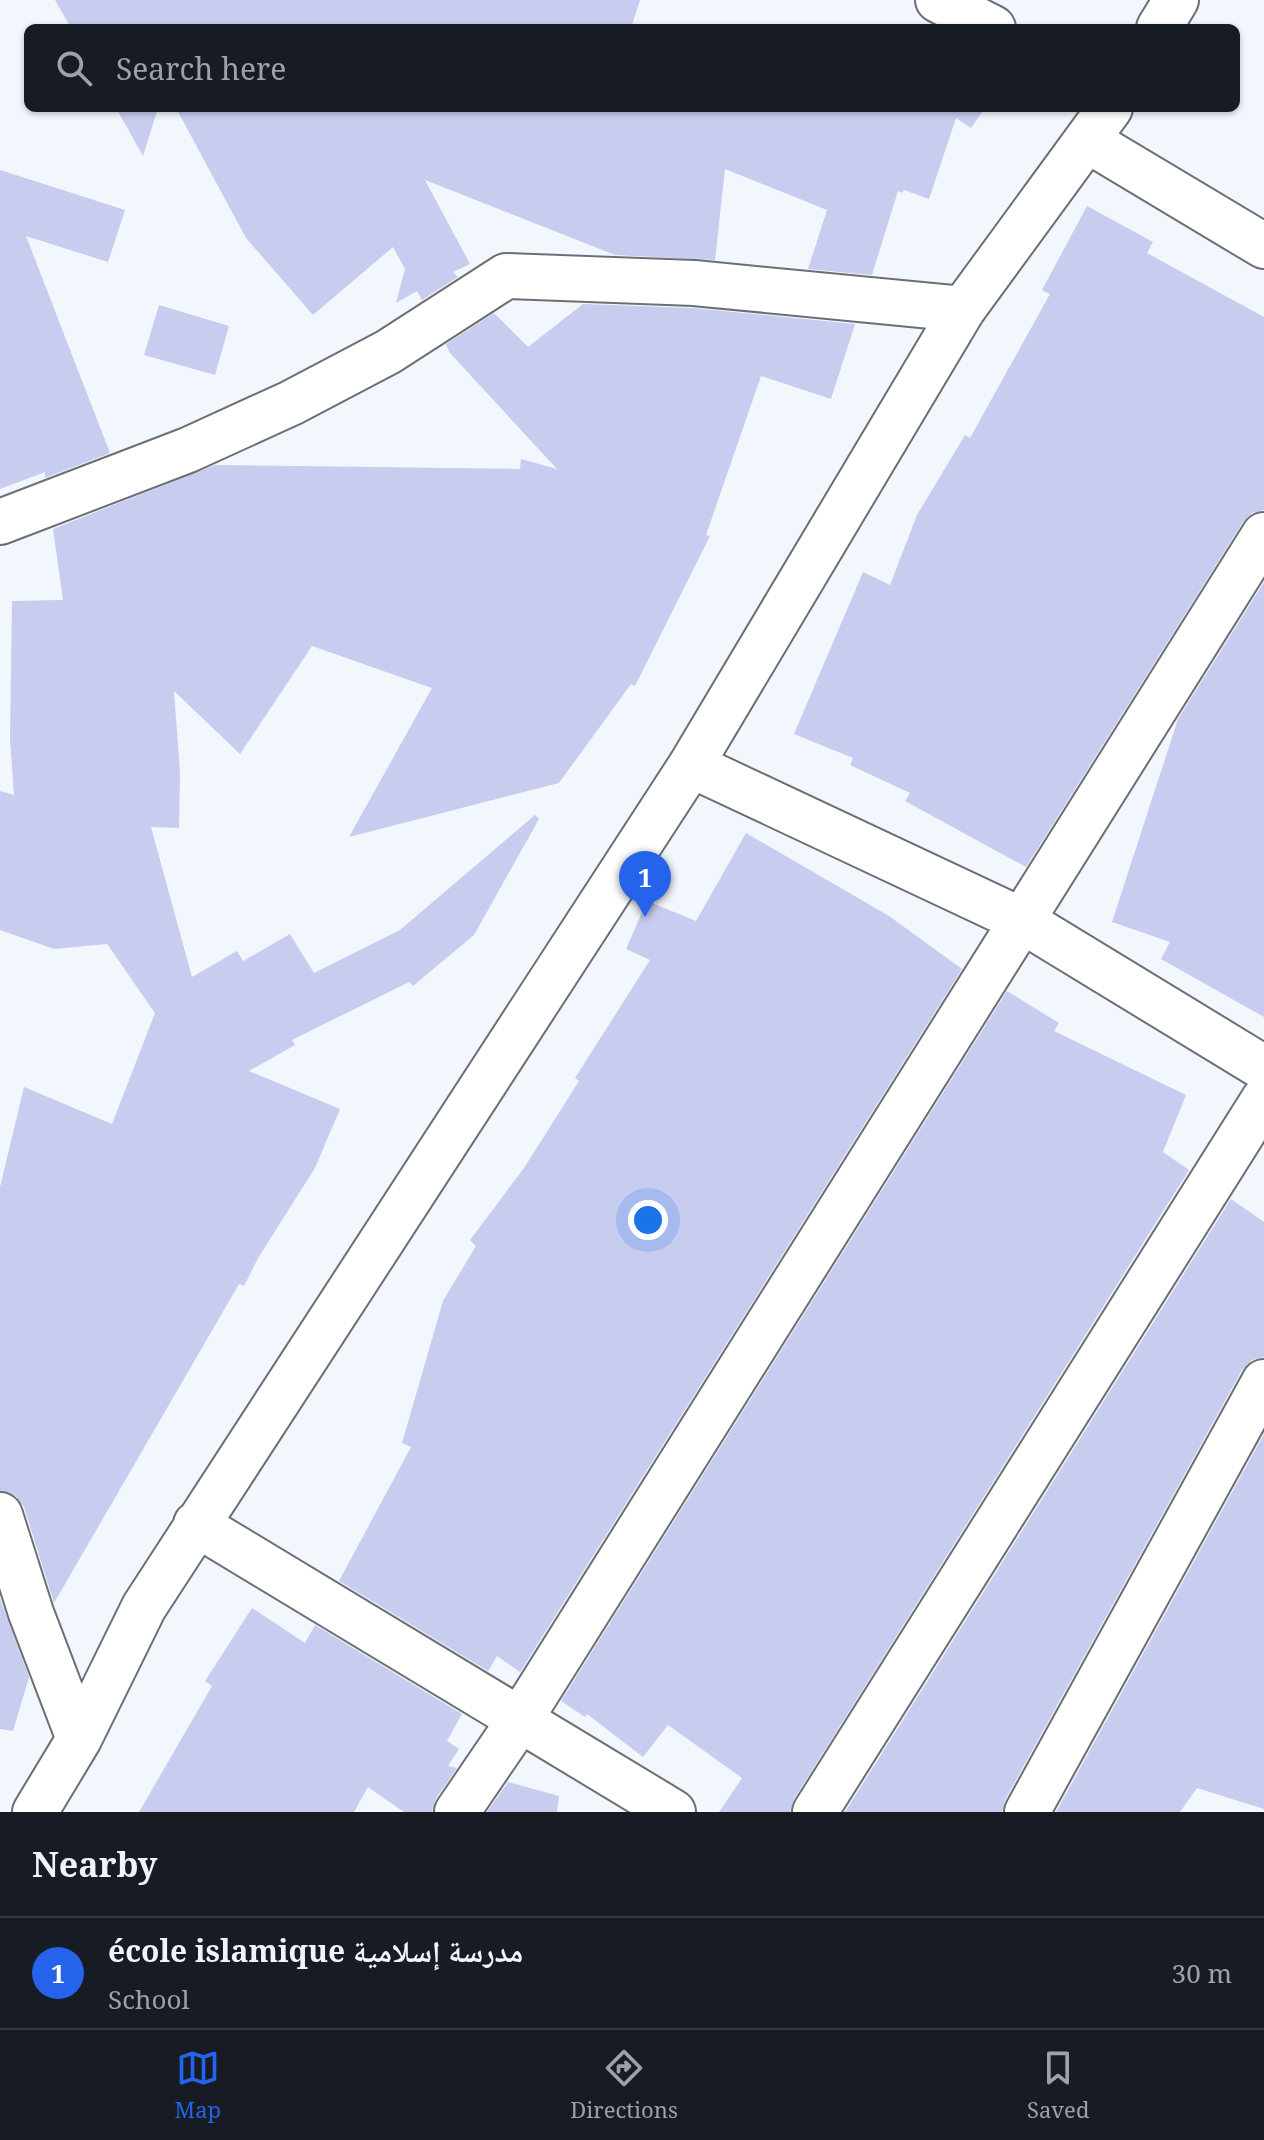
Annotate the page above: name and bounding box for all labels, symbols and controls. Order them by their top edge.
search box [24,24,1240,112]
icon: search [52,46,96,90]
text: Search here [116,48,286,89]
pin: 1 [619,851,671,917]
your location [628,1200,668,1240]
text: Nearby [32,1841,158,1887]
text: école islamique مدرسة إسلامية [108,1930,523,1971]
text: 1 [51,1955,65,1991]
text: 30 m [1172,1955,1232,1991]
text: School [108,1981,190,2017]
tab: Map [175,2046,221,2124]
tab: Directions [570,2046,678,2124]
tab: Saved [1027,2046,1089,2124]

